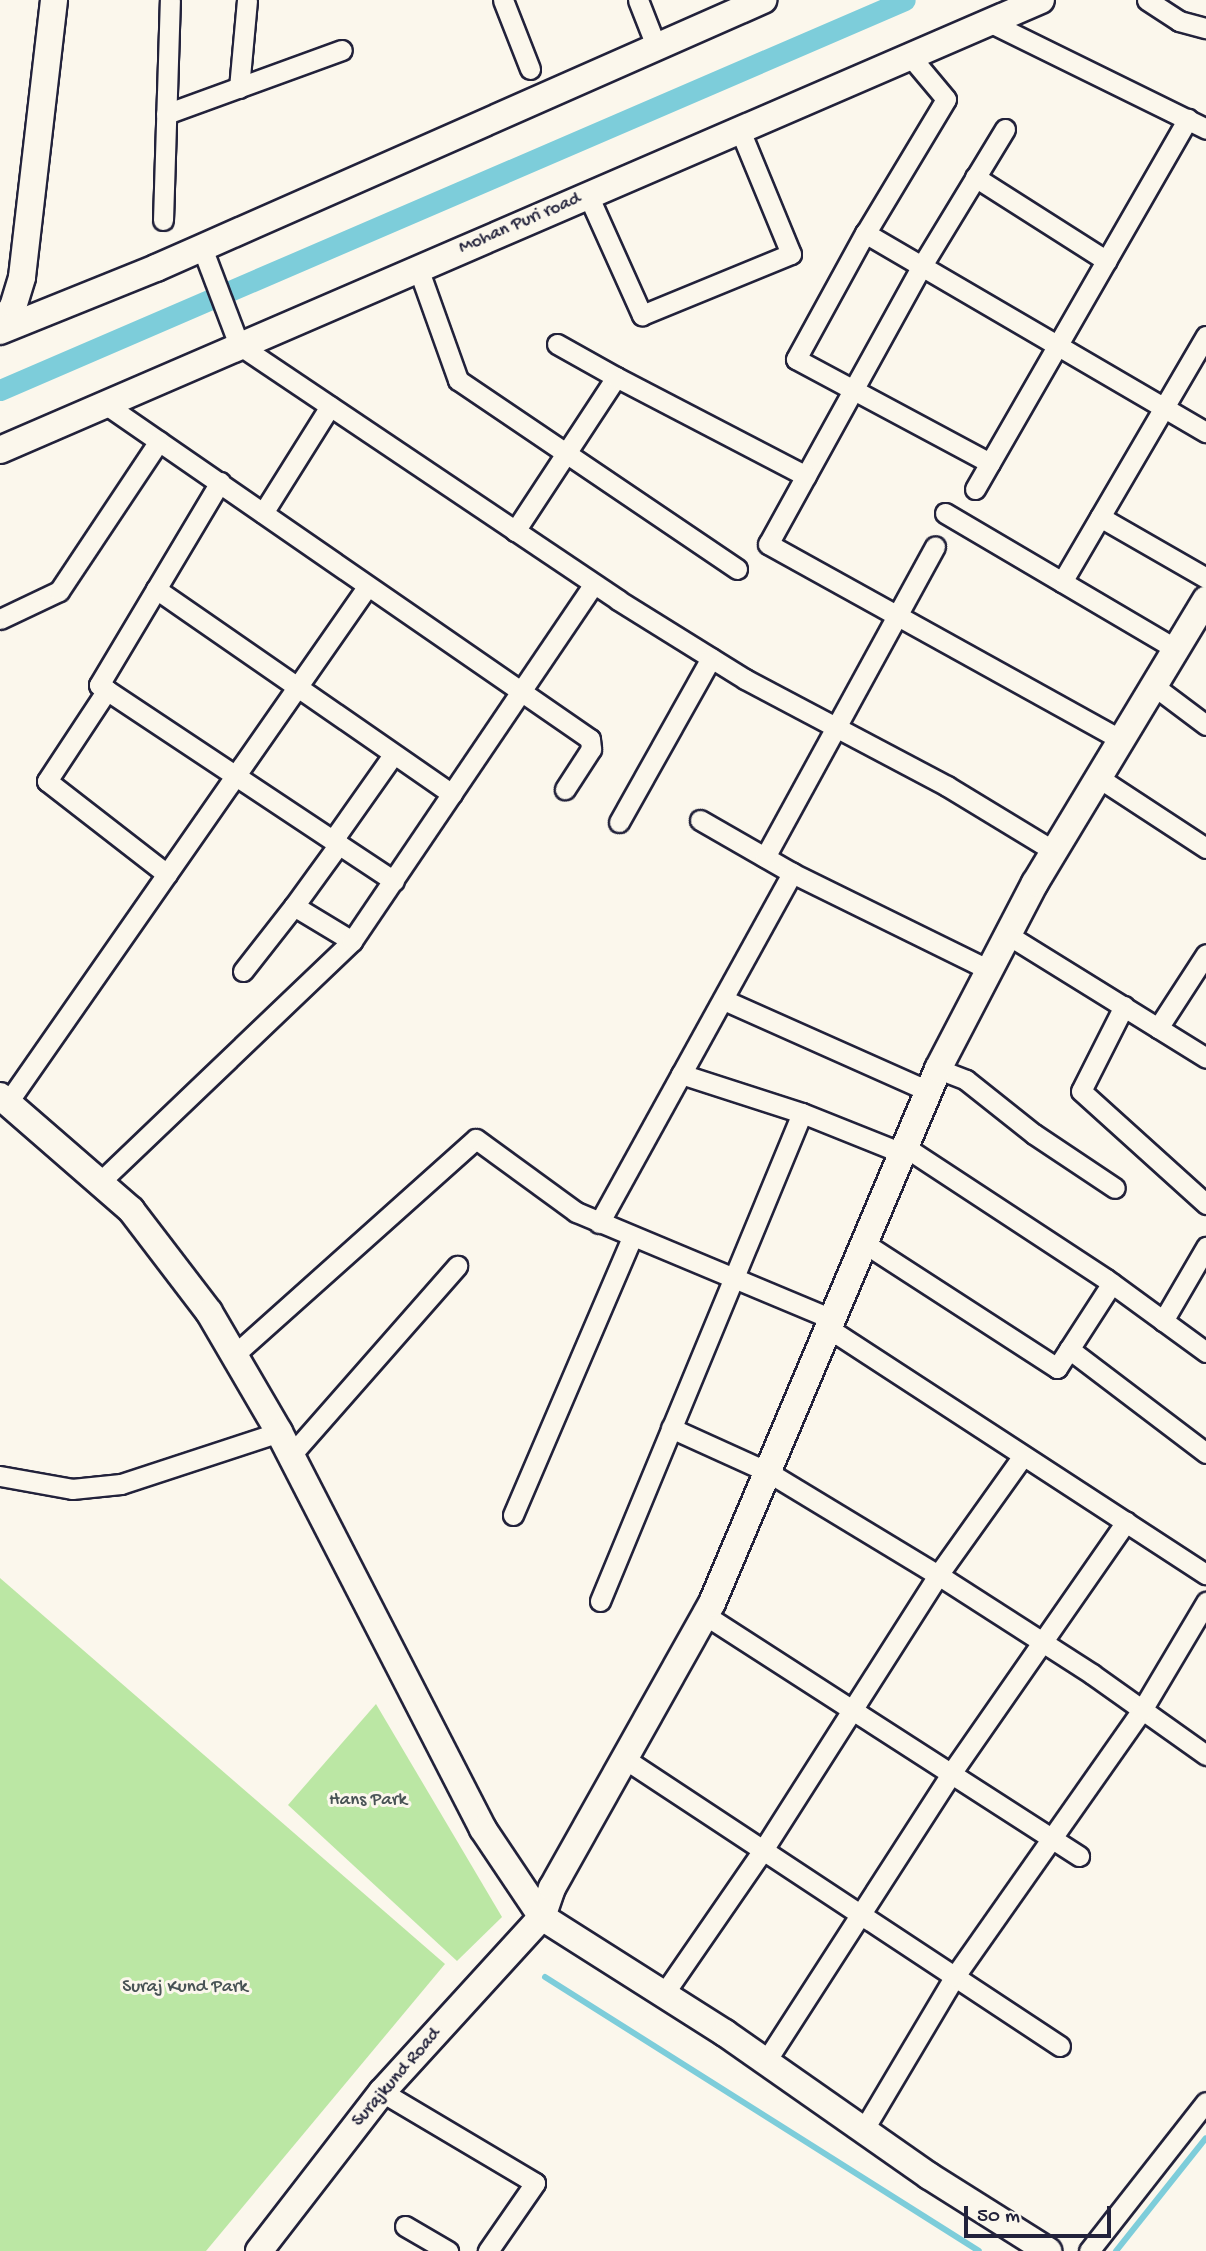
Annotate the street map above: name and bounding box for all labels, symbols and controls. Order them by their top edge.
street label: Mohan Puri road [456,188,584,260]
park label: Hans Park [329,1790,407,1812]
park label: Suraj Kund Park [122,1977,248,1999]
street label: Surajkund Road [348,2024,446,2132]
scale bar [968,2192,1115,2236]
text: 50 m [977,2205,1020,2230]

